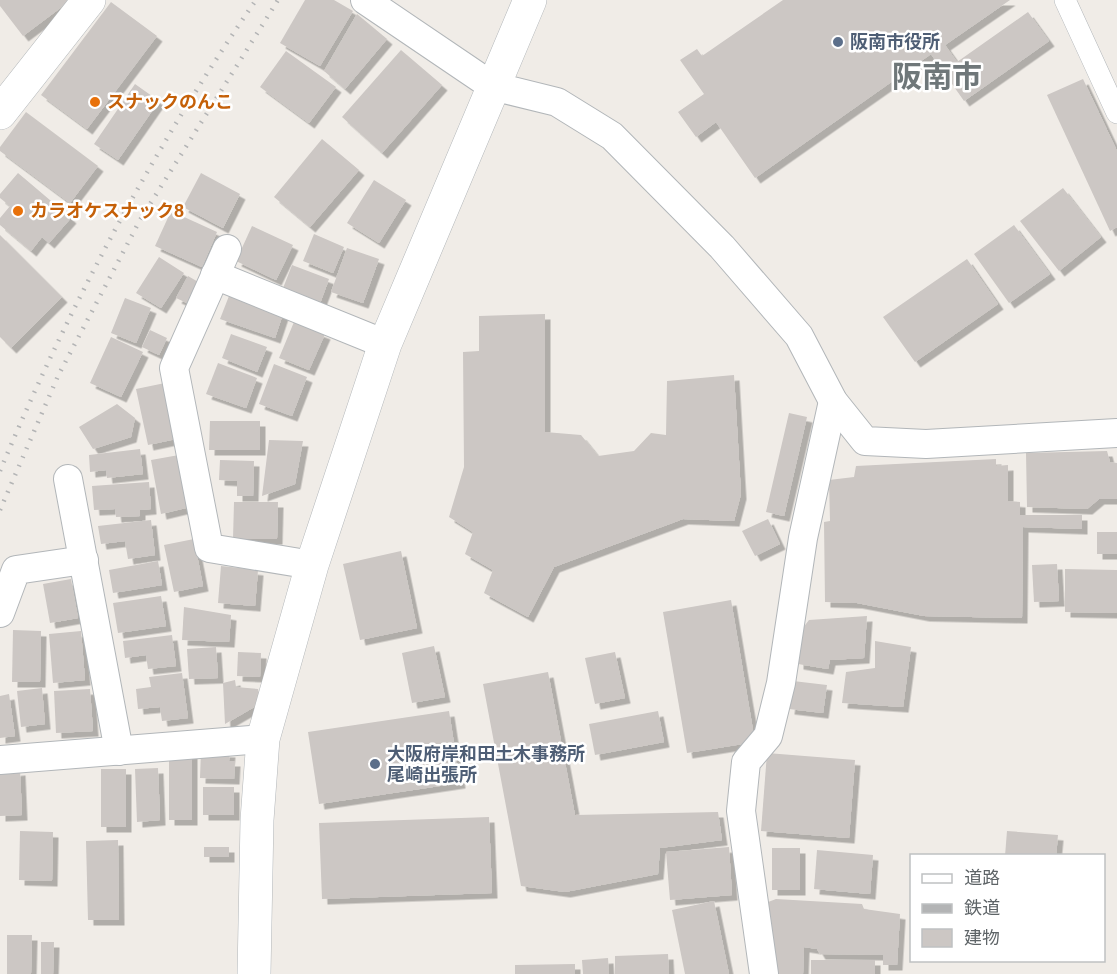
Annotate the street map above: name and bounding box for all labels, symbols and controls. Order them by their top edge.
place label: 阪南市役所 [850,32,940,52]
marker: 阪南市役所 [831,35,845,49]
district label: 阪南市 [892,60,982,93]
place label: スナックのんこ [107,92,233,112]
marker: スナックのんこ [88,95,102,109]
place label: カラオケスナック8 [30,201,184,221]
marker: カラオケスナック8 [11,204,25,218]
place label: 大阪府岸和田土木事務所 尾崎出張所 [387,744,585,785]
marker: 大阪府岸和田土木事務所 尾崎出張所 [368,757,382,771]
legend [910,854,1105,962]
text: 道路 [964,868,1000,888]
text: 鉄道 [964,898,1000,918]
text: 建物 [964,928,1000,948]

